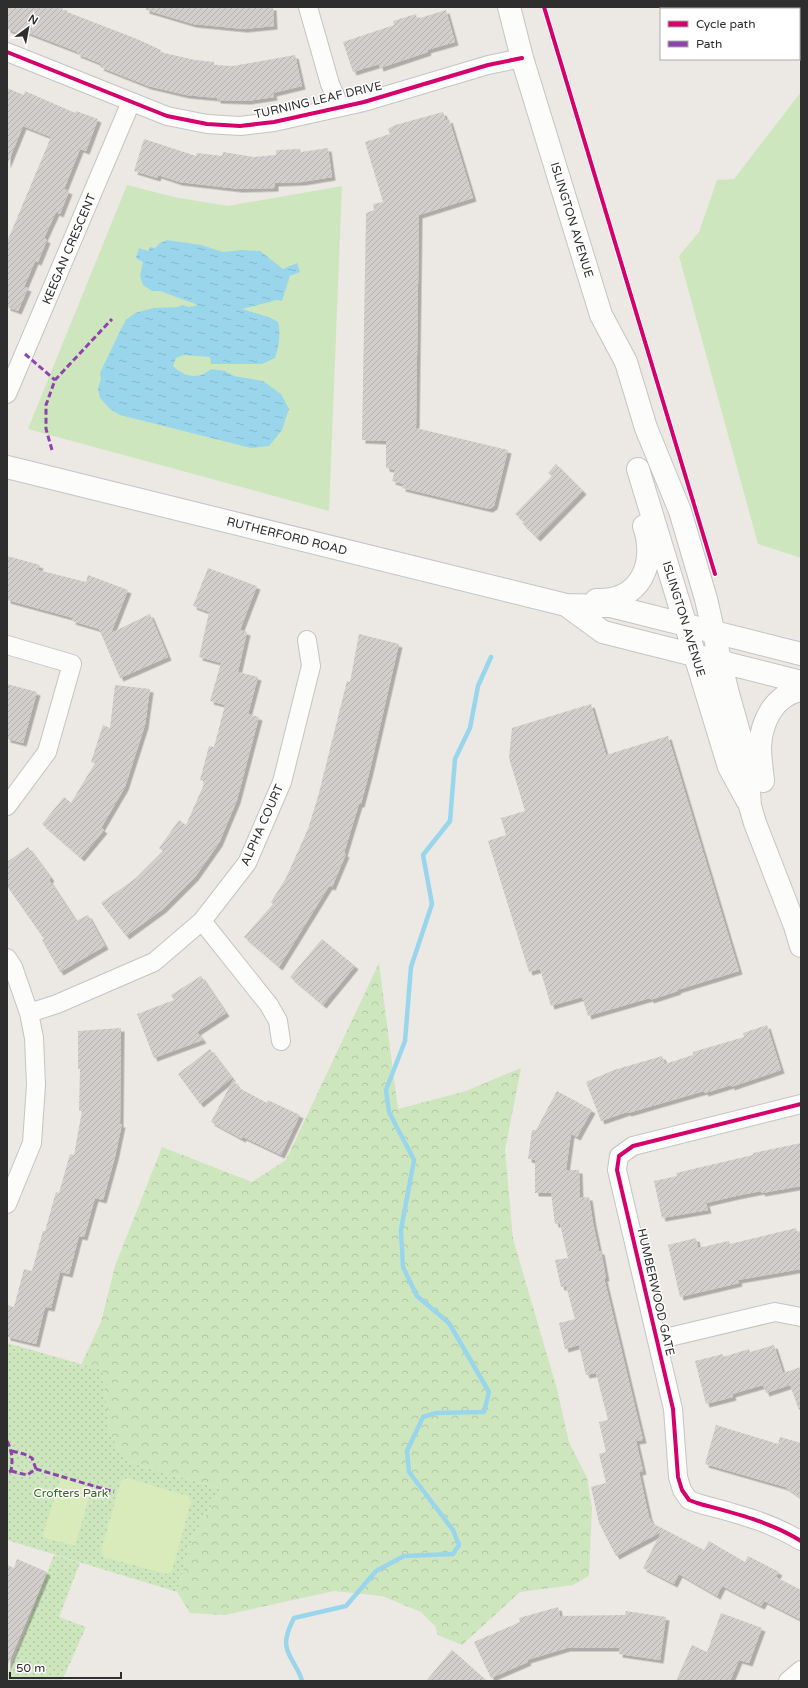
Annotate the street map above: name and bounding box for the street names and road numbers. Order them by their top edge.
street label: TURNING LEAF DRIVE [253,78,384,122]
street label: ISLINGTON AVENUE [548,160,596,280]
street label: KEEGAN CRESCENT [39,191,99,306]
street label: RUTHERFORD ROAD [225,514,349,558]
street label: ISLINGTON AVENUE [660,559,708,679]
street label: ALPHA COURT [238,781,287,868]
street label: HUMBERWOOD GATE [635,1227,678,1357]

